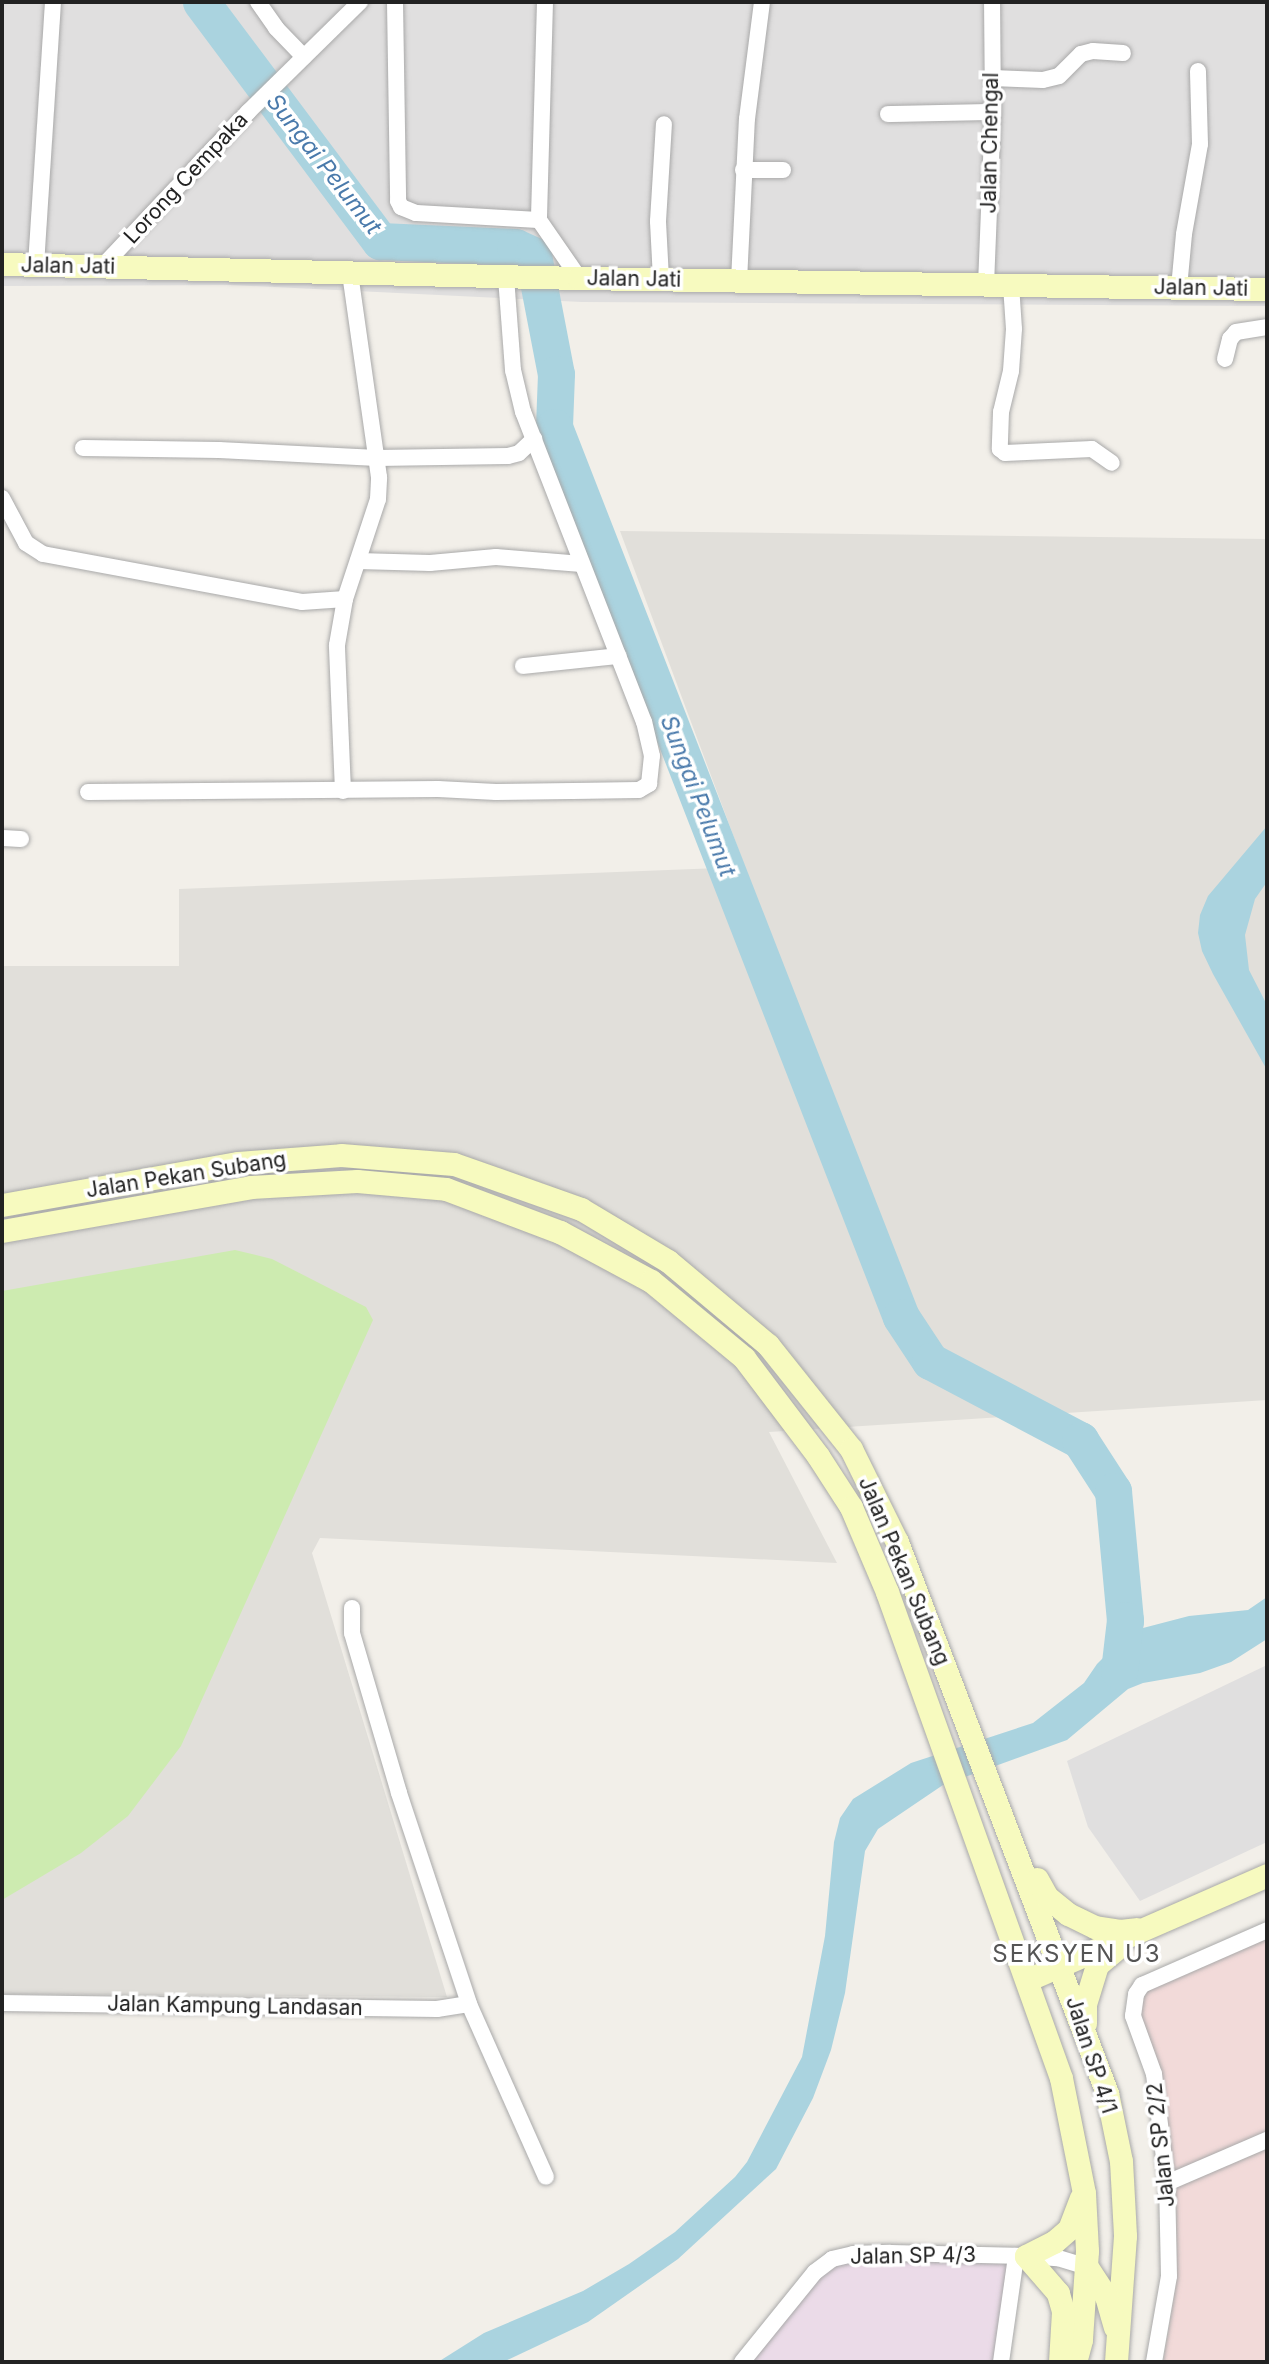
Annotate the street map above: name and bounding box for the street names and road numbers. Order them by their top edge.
street label: Jalan Chengal [976,72,1004,214]
street label: Lorong Cempaka [119,107,253,249]
street label: Jalan Jati [20,253,116,279]
street label: Jalan Jati [586,266,682,292]
street label: Jalan Jati [1153,275,1249,301]
street label: Jalan Pekan Subang [84,1147,288,1203]
street label: Jalan Pekan Subang [853,1473,955,1669]
street label: Jalan Kampung Landasan [107,1991,363,2021]
street label: Jalan SP 4/1 [1060,1993,1122,2117]
street label: Jalan SP 2/2 [1142,2082,1180,2208]
street label: Jalan SP 4/3 [850,2242,976,2270]

